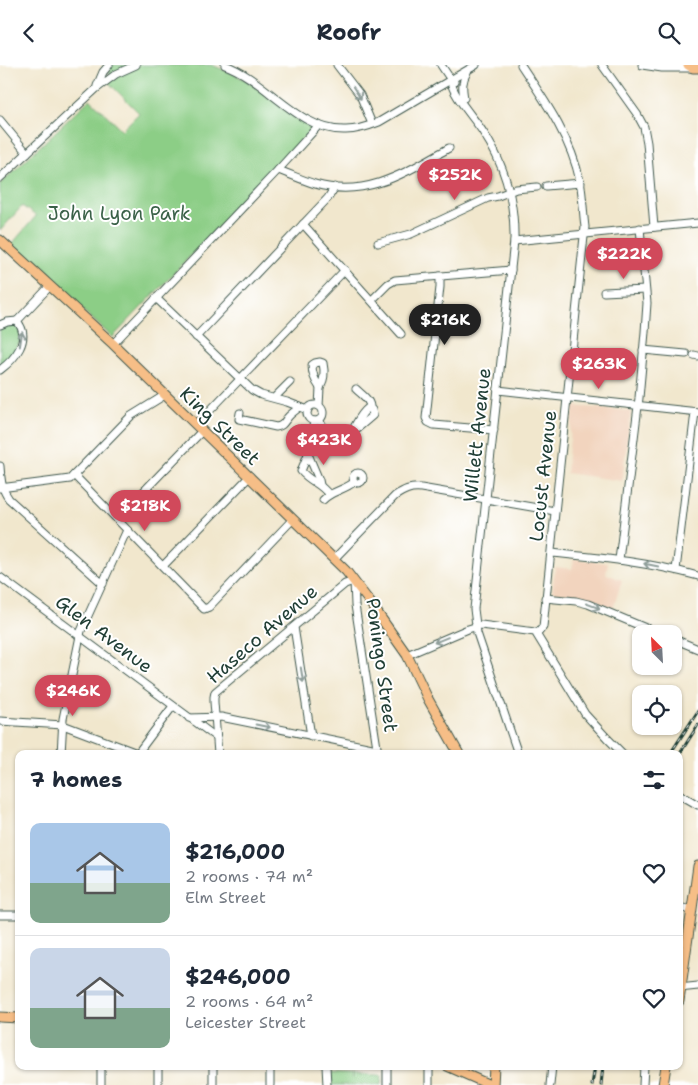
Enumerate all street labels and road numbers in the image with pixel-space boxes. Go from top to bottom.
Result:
street label: Willett Avenue [458,367,496,503]
street label: King Street [174,381,266,471]
street label: Locust Avenue [524,409,562,543]
street label: Haseco Avenue [201,579,323,689]
street label: Glen Avenue [50,589,158,679]
street label: Poningo Street [360,596,404,734]

